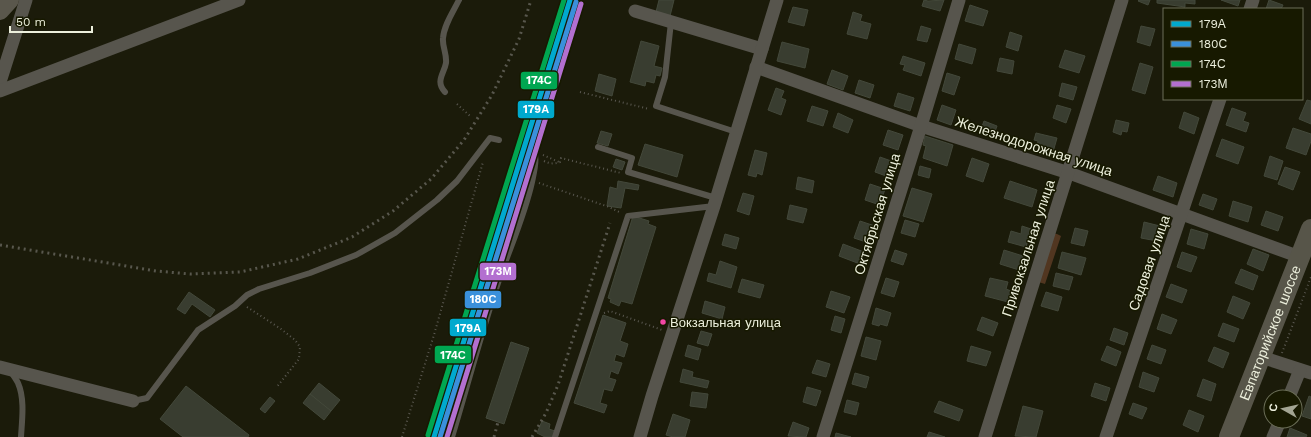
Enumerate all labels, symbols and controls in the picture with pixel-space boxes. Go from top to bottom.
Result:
scale bar [10,8,92,34]
legend [1163,8,1303,100]
text: 50 m [16,15,46,29]
text: 179А [1199,17,1226,31]
text: 180С [1199,37,1228,51]
text: 174С [1199,57,1226,71]
line badge: 174С [520,71,558,90]
text: 174С [526,74,552,87]
text: 173М [1199,77,1227,91]
line badge: 179А [517,100,555,119]
text: 179А [523,103,549,116]
street label: Железнодорожная улица [953,113,1115,179]
street label: Октябрьская улица [851,151,903,277]
street label: Привокзальная улица [998,177,1058,318]
street label: Садовая улица [1125,213,1173,313]
line badge: 173М [479,262,517,281]
street label: Евпаторийское шоссе [1236,263,1304,403]
text: 173М [484,265,512,278]
line badge: 180С [464,290,502,309]
text: 180С [470,293,496,306]
place label: Вокзальная улица [670,315,782,330]
marker: Вокзальная улица [658,317,668,327]
line badge: 179А [449,318,487,337]
text: 179А [455,322,481,335]
line badge: 174С [434,345,472,364]
text: 174С [440,349,466,362]
north arrow [1263,389,1303,429]
text: С [1267,403,1281,413]

